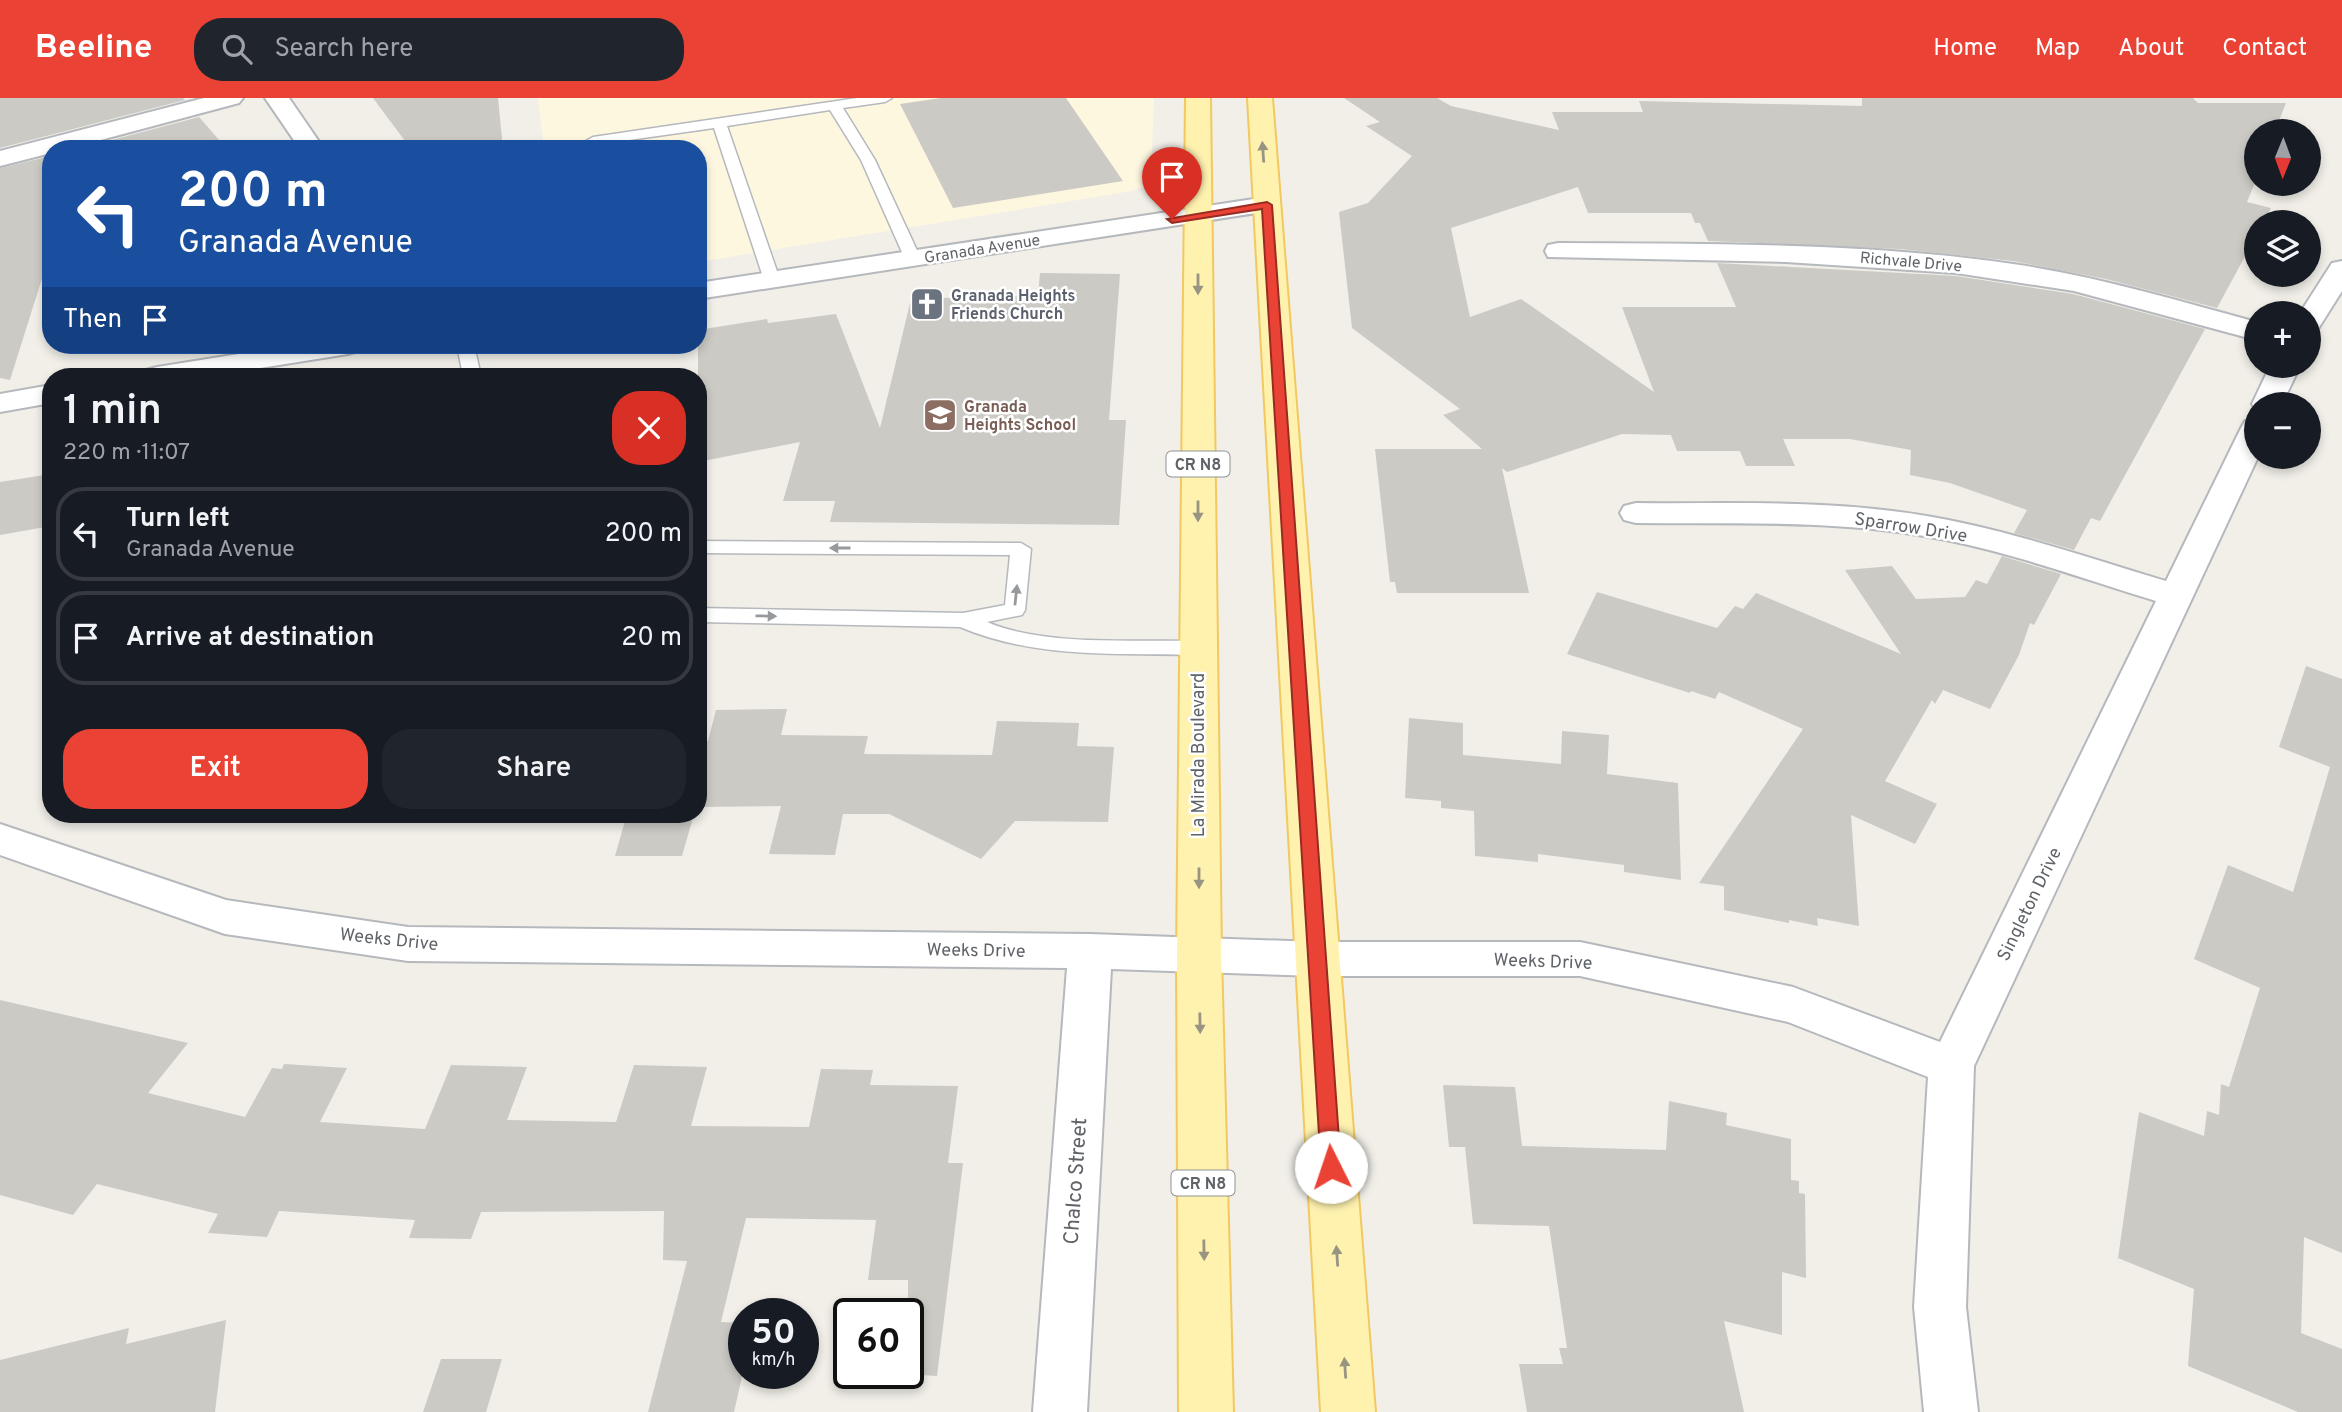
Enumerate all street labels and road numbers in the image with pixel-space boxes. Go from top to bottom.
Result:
street label: Granada Avenue [923,231,1042,269]
street label: Richvale Drive [1859,249,1963,277]
road number: CR N8 [1166,452,1230,476]
street label: Sparrow Drive [1853,508,1969,549]
street label: La Mirada Boulevard [1188,673,1211,837]
street label: Singleton Drive [1993,844,2068,965]
street label: Weeks Drive [338,924,439,957]
street label: Weeks Drive [926,939,1026,964]
street label: Weeks Drive [1493,949,1593,976]
street label: Chalco Street [1059,1117,1094,1245]
road number: CR N8 [1172,1170,1234,1196]

